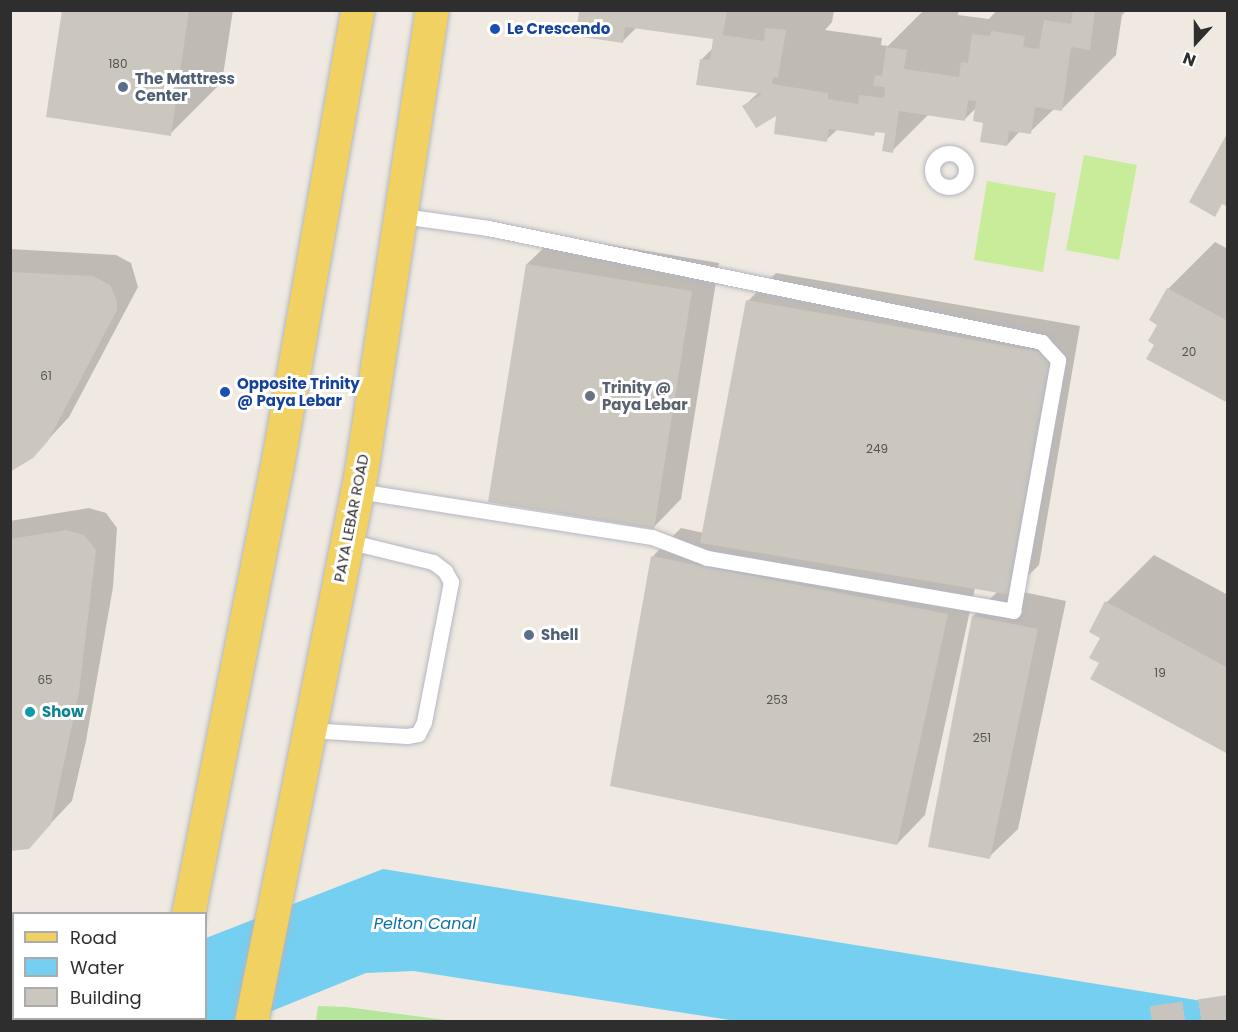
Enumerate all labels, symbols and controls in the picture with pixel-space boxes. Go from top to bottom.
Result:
north arrow [1166,12,1226,72]
place label: Le Crescendo [507,20,610,38]
marker: Le Crescendo [488,22,502,36]
text: N [1180,46,1199,72]
house number: 180 [109,57,127,71]
place label: The Mattress Center [135,69,235,104]
marker: The Mattress Center [116,80,130,94]
house number: 20 [1182,345,1196,359]
house number: 61 [40,369,52,383]
place label: Opposite Trinity @ Paya Lebar [237,374,360,409]
place label: Trinity @ Paya Lebar [602,378,688,413]
marker: Opposite Trinity @ Paya Lebar [218,385,232,399]
marker: Trinity @ Paya Lebar [583,389,597,403]
house number: 249 [866,442,888,456]
street label: PAYA LEBAR ROAD [330,453,372,583]
place label: Shell [541,626,578,644]
marker: Shell [522,628,536,642]
house number: 19 [1154,666,1166,680]
house number: 65 [37,673,53,687]
house number: 253 [766,693,788,707]
place label: Show [42,703,84,721]
marker: Show [23,705,37,719]
house number: 251 [973,731,991,745]
legend [12,912,207,1020]
water label: Pelton Canal [374,914,476,934]
text: Road [70,925,117,950]
text: Water [70,955,124,980]
text: Building [70,985,142,1010]

